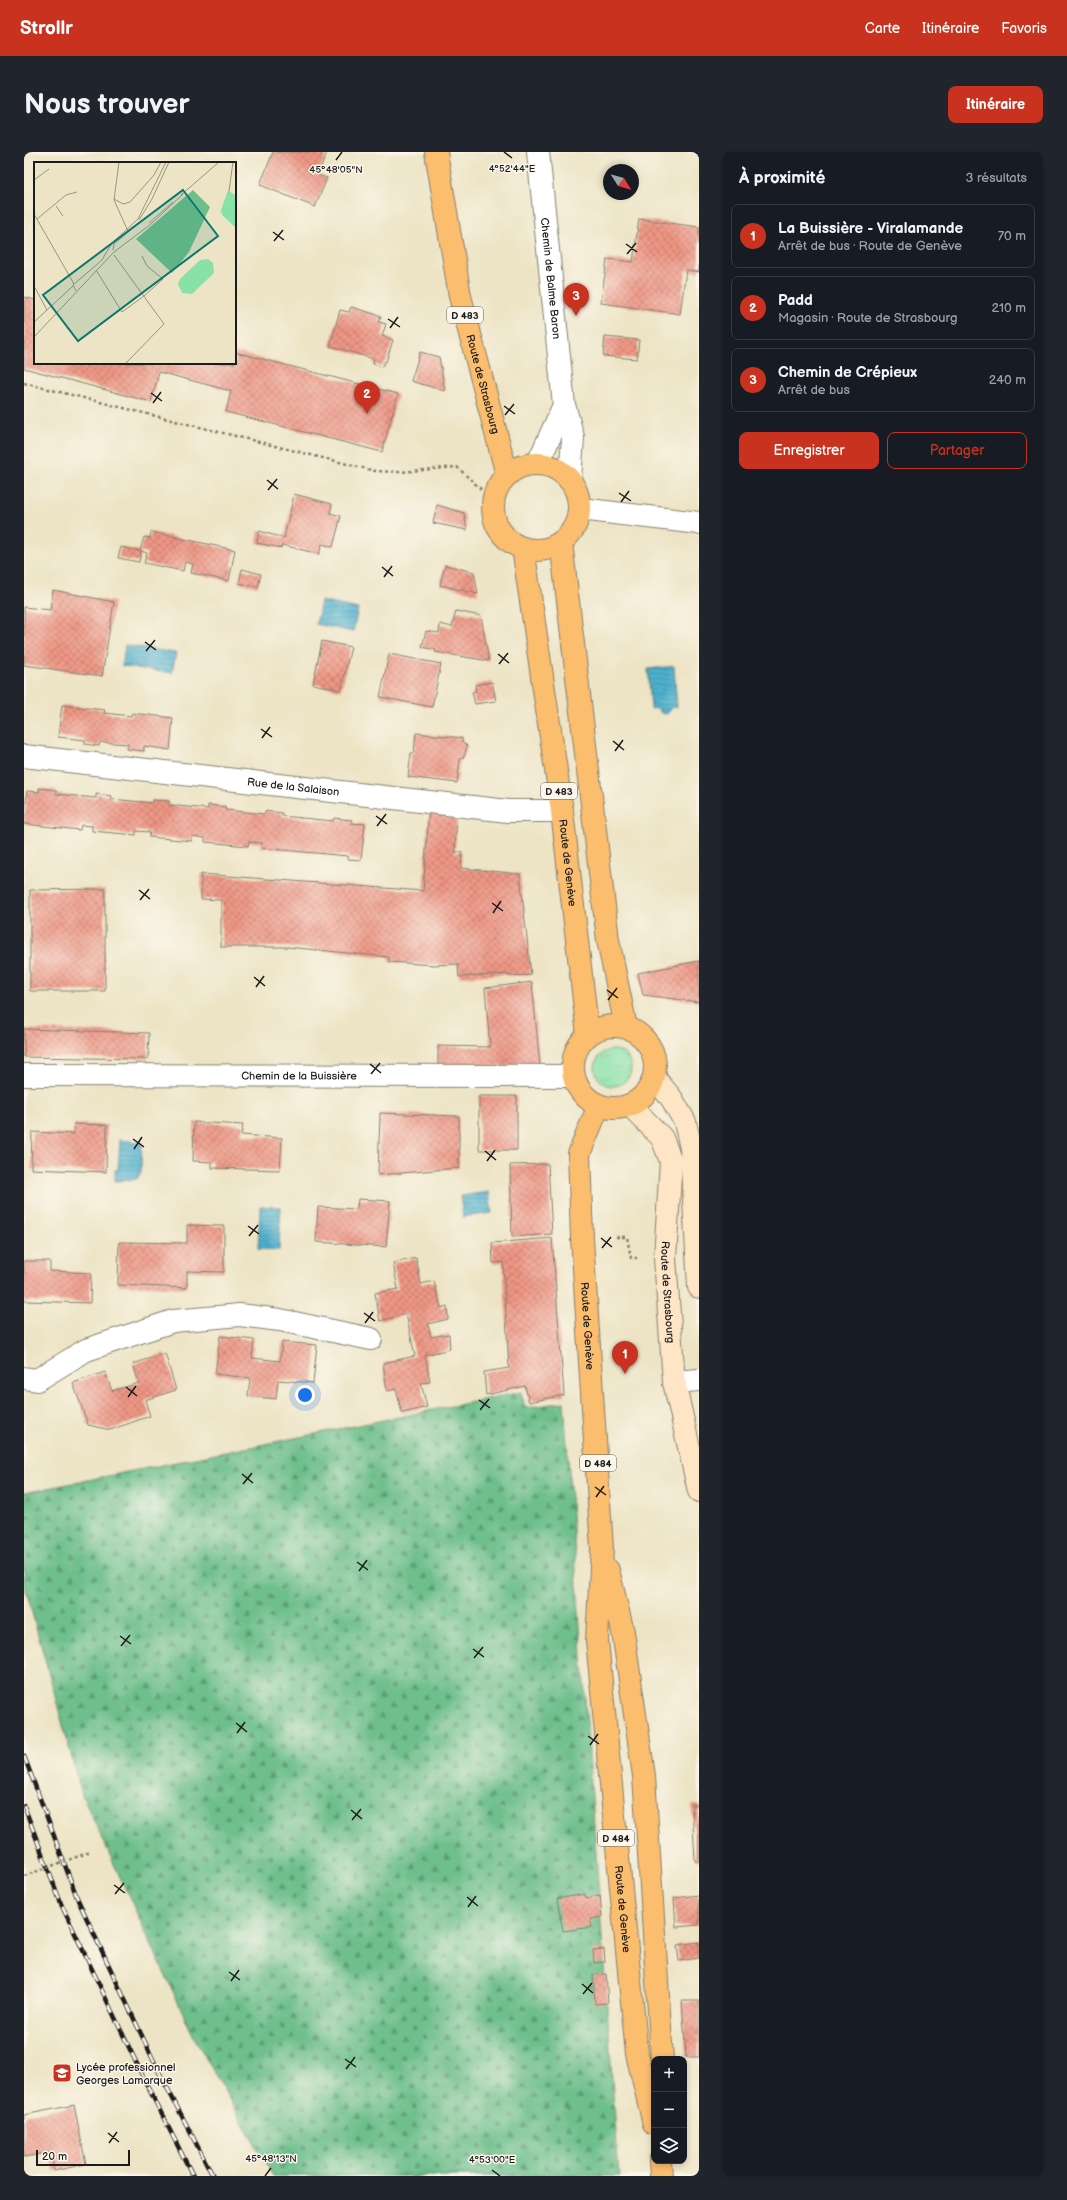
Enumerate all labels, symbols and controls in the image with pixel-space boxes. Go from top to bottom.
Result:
text: Strollr [20,17,73,40]
text: Carte [865,20,900,37]
text: Itinéraire [922,20,979,37]
text: Favoris [1001,20,1047,37]
button: Itinéraire [948,86,1043,123]
text: Nous trouver [24,88,190,121]
inset map [34,162,236,364]
text: 4°52'44"E [489,163,536,175]
text: 45°48'05"N [309,164,363,176]
north arrow [603,164,639,200]
text: À proximité [739,168,825,188]
text: 3 résultats [965,170,1027,186]
street label: Chemin de Balme Baron [538,217,563,340]
text: La Buissière - Viralamande [778,219,963,238]
text: 1 [750,228,756,244]
text: 70 m [998,228,1026,244]
text: Arrêt de bus · Route de Genève [778,238,962,254]
pin: 3 [563,283,589,316]
text: Padd [778,291,813,310]
text: 2 [749,300,757,316]
text: 210 m [992,300,1026,316]
road number: D 483 [447,307,483,323]
text: Magasin · Route de Strasbourg [778,310,958,326]
street label: Route de Strasbourg [463,333,502,435]
text: Chemin de Crépieux [778,363,917,382]
text: 3 [749,372,757,388]
text: 240 m [989,372,1026,388]
pin: 2 [354,381,380,414]
text: Arrêt de bus [778,382,850,398]
button: Enregistrer [739,432,879,469]
button: Partager [887,432,1027,469]
street label: Rue de la Salaison [246,775,340,799]
road number: D 483 [541,783,577,799]
street label: Route de Genève [556,818,579,908]
street label: Chemin de la Buissière [241,1069,357,1083]
street label: Route de Strasbourg [658,1241,677,1344]
street label: Route de Genève [578,1282,596,1371]
pin: 1 [612,1341,638,1374]
your location [295,1385,315,1405]
road number: D 484 [580,1455,616,1471]
road number: D 484 [598,1830,634,1846]
street label: Route de Genève [612,1865,633,1954]
map controls [651,2056,687,2164]
button: + [651,2056,687,2092]
place label: Lycée professionnel Georges Lamarque [76,2061,175,2087]
school or university icon: Lycée professionnel Georges Lamarque [51,2062,73,2084]
button: − [651,2092,687,2128]
button: layers [651,2128,687,2164]
scale bar [36,2148,130,2167]
text: 20 m [42,2150,67,2163]
text: 45°48'13"N [245,2153,297,2165]
text: 4°53'00"E [469,2154,516,2166]

